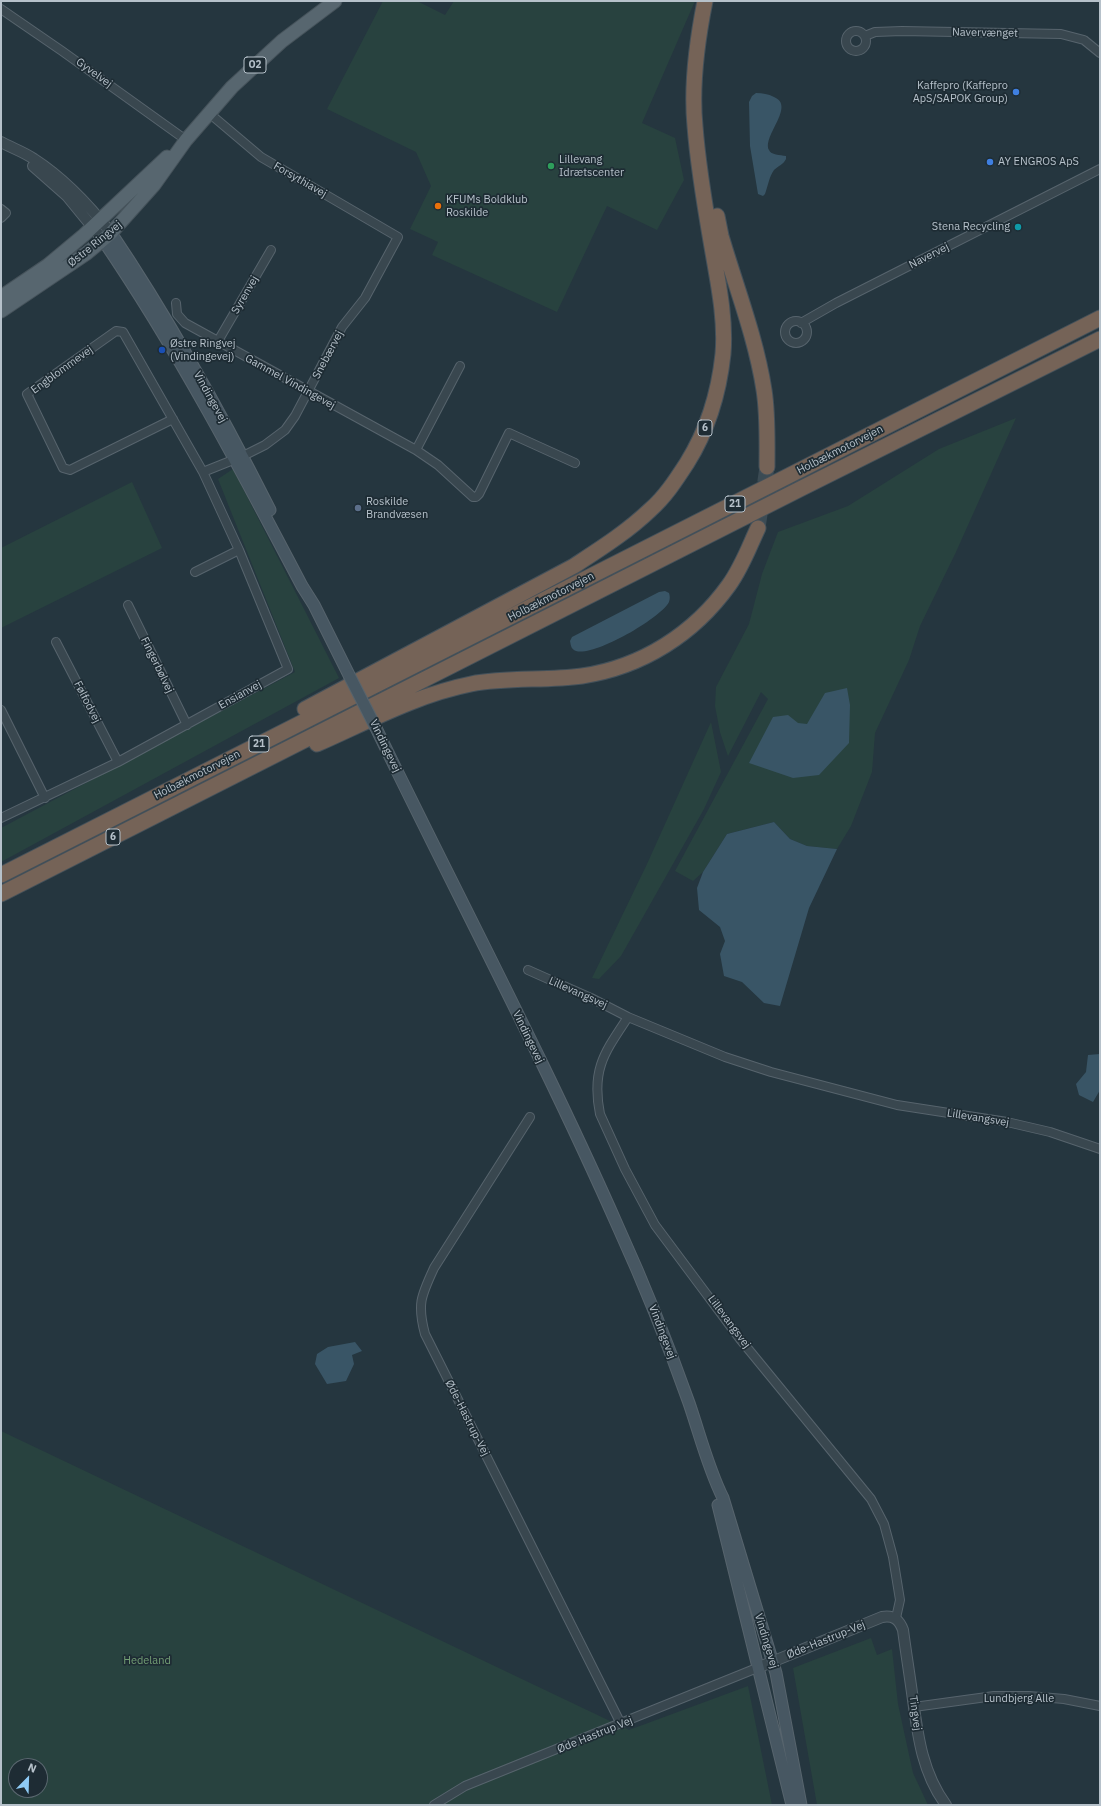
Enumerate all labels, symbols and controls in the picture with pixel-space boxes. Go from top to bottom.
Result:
street label: Navervænget [952,26,1018,40]
street label: Gyvelvej [73,55,115,91]
road number: O2 [244,57,266,73]
place label: Kaffepro (Kaffepro ApS/SAPOK Group) [913,79,1008,105]
marker: Kaffepro (Kaffepro ApS/SAPOK Group) [1011,87,1021,97]
place label: Lillevang Idrætscenter [559,153,624,179]
place label: AY ENGROS ApS [998,155,1079,169]
marker: AY ENGROS ApS [985,157,995,167]
street label: Forsythiavej [271,159,329,201]
marker: Lillevang Idrætscenter [546,161,556,171]
place label: KFUMs Boldklub Roskilde [446,193,528,219]
marker: KFUMs Boldklub Roskilde [433,201,443,211]
street label: Østre Ringvej [65,218,125,270]
place label: Stena Recycling [932,220,1010,234]
marker: Stena Recycling [1013,222,1023,232]
street label: Navervej [907,240,951,272]
street label: Syrenvej [229,273,261,317]
street label: Snebærvej [310,329,346,381]
place label: Østre Ringvej (Vindingevej) [170,337,236,363]
street label: Engblommevej [28,343,96,397]
marker: Østre Ringvej (Vindingevej) [157,345,167,355]
street label: Gammel Vindingevej [243,352,337,412]
street label: Vindingevej [190,369,230,425]
road number: 6 [698,420,712,436]
street label: Holbækmotorvejen [795,423,885,477]
place label: Roskilde Brandvæsen [366,495,428,521]
road number: 21 [725,496,745,512]
marker: Roskilde Brandvæsen [353,503,363,513]
street label: Holbækmotorvejen [506,570,596,624]
street label: Fingerbølvej [138,635,176,695]
street label: Ensianvej [216,678,264,712]
street label: Følfodvej [71,679,103,725]
street label: Vindingevej [367,718,403,774]
road number: 21 [249,736,269,752]
street label: Holbækmotorvejen [152,748,242,802]
road number: 6 [106,829,120,845]
street label: Lillevangsvej [547,974,609,1012]
street label: Vindingevej [510,1009,546,1065]
street label: Lillevangsvej [946,1107,1010,1129]
street label: Lillevangsvej [705,1293,753,1351]
street label: Vindingevej [646,1303,678,1361]
street label: Øde-Hastrup-Vej [442,1378,492,1458]
street label: Vindingevej [751,1612,781,1670]
street label: Øde-Hastrup-Vej [785,1618,867,1662]
park label: Hedeland [123,1654,171,1668]
street label: Lundbjerg Alle [984,1692,1054,1706]
street label: Tingvej [906,1695,924,1731]
street label: Øde Hastrup Vej [555,1714,635,1756]
north arrow [8,1758,48,1798]
text: N [26,1760,39,1776]

